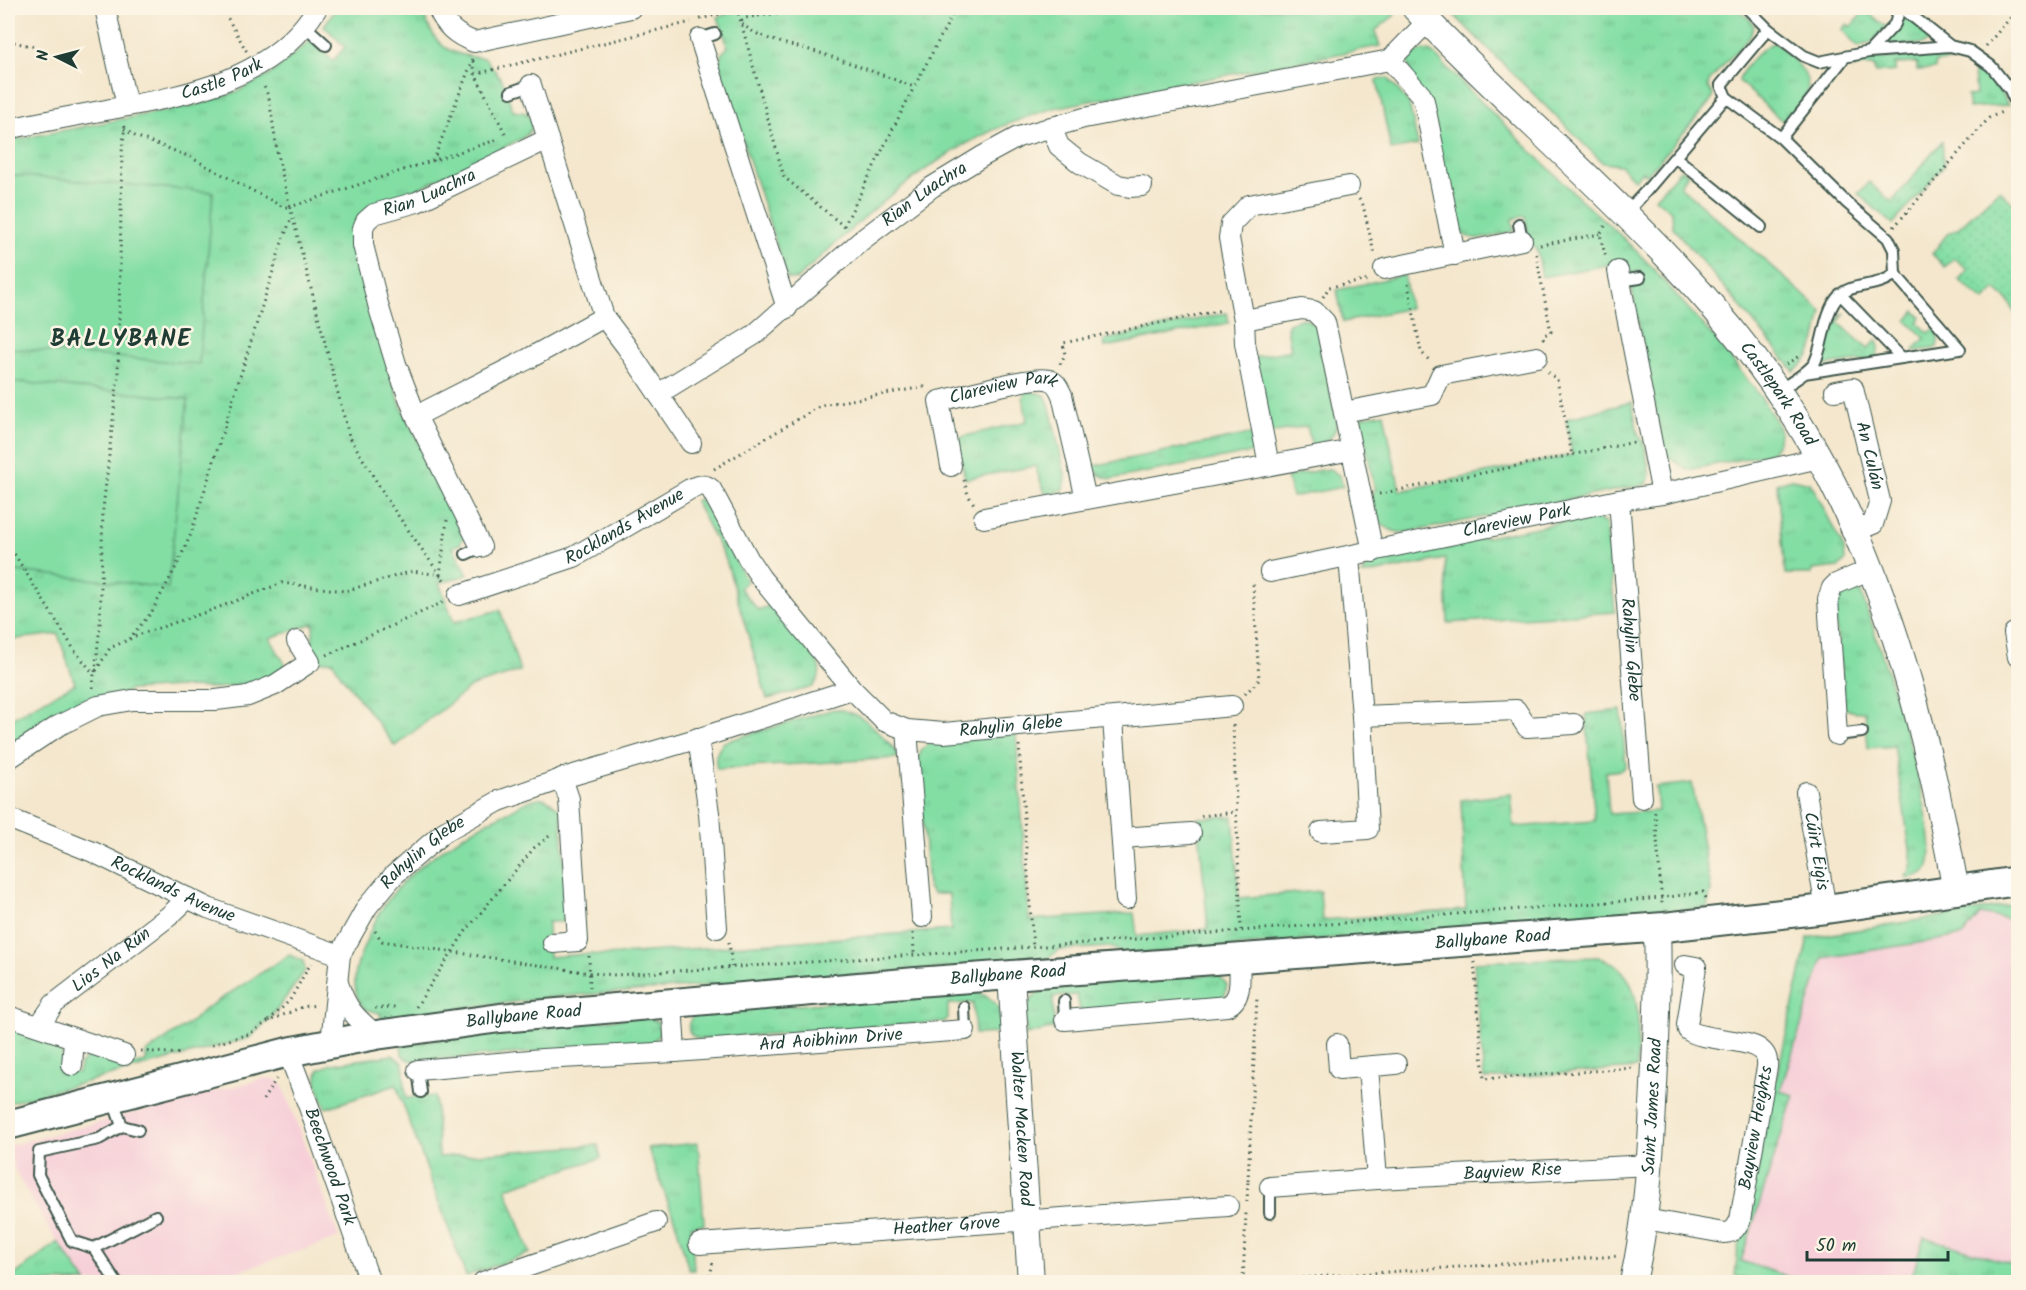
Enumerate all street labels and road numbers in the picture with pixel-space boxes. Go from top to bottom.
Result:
street label: Castle Park [178,50,269,109]
street label: Rian Luachra [876,154,973,235]
street label: Rian Luachra [379,161,481,225]
street label: Castlepark Road [1732,335,1825,453]
street label: Clareview Park [946,364,1065,413]
street label: An Culán [1847,419,1891,493]
street label: Rocklands Avenue [561,481,690,573]
street label: Clareview Park [1460,496,1574,546]
street label: Rahylin Glebe [1612,597,1649,702]
street label: Rahylin Glebe [958,707,1064,746]
street label: Rahylin Glebe [373,808,471,896]
street label: Cúirt Eigis [1795,810,1837,893]
street label: Rocklands Avenue [106,848,239,931]
street label: Lios Na Rún [65,920,158,1000]
street label: Ballybane Road [1434,921,1553,958]
street label: Ballybane Road [949,956,1068,994]
street label: Ballybane Road [464,996,584,1037]
street label: Ard Aoibhinn Drive [758,1020,904,1060]
street label: Saint James Road [1634,1036,1671,1176]
street label: Walter Macken Road [1001,1050,1041,1208]
street label: Bayview Heights [1731,1063,1781,1192]
street label: Beechwood Park [296,1104,364,1230]
street label: Bayview Rise [1463,1155,1562,1189]
street label: Heather Grove [892,1208,1001,1245]

